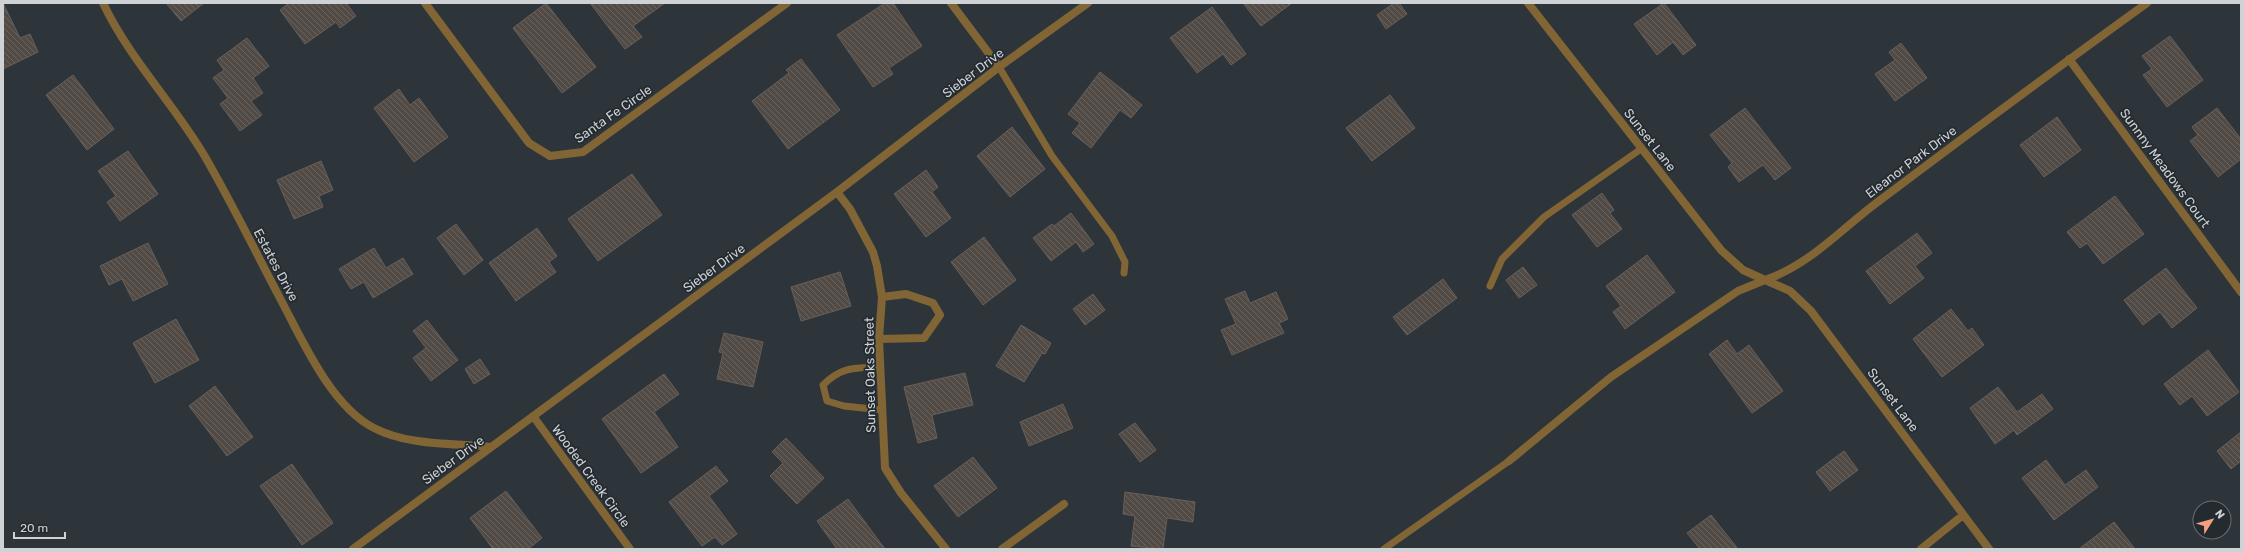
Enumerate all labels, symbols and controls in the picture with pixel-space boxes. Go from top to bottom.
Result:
street label: Sieber Drive [939,45,1007,101]
street label: Santa Fe Circle [572,82,654,146]
street label: Sunset Lane [1621,106,1679,174]
street label: Sunnny Meadows Court [2117,106,2213,230]
street label: Eleanor Park Drive [1863,123,1959,201]
street label: Estates Drive [251,226,301,304]
street label: Sieber Drive [680,241,748,295]
street label: Sunset Oaks Street [861,317,879,433]
street label: Sunset Lane [1864,365,1922,435]
street label: Wooded Creek Circle [549,422,633,530]
street label: Sieber Drive [419,433,487,487]
north arrow [2192,500,2232,540]
text: N [2212,507,2227,521]
scale bar [14,514,65,540]
text: 20 m [20,521,48,535]

